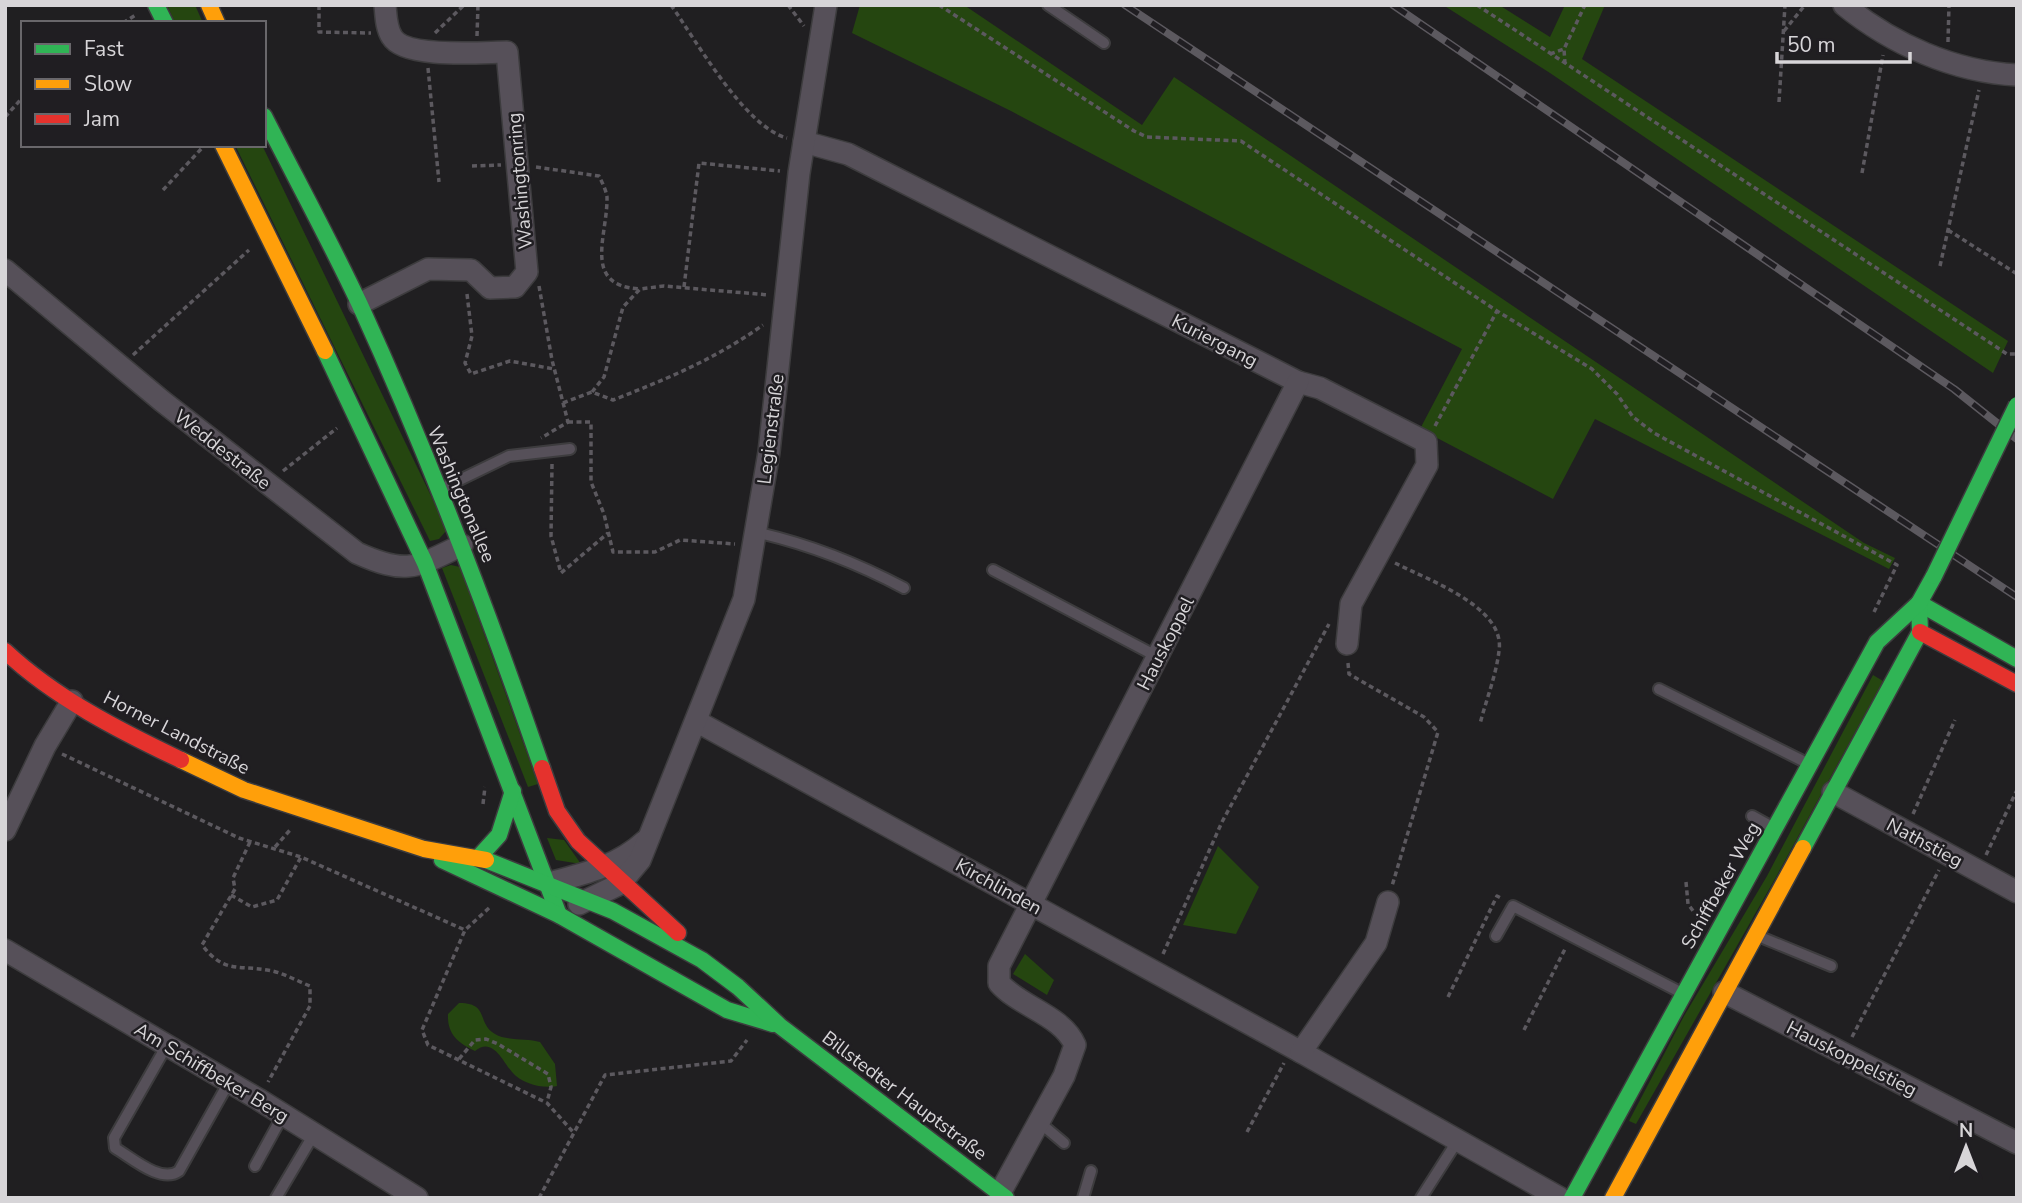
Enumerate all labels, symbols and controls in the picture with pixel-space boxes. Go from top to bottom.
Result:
legend [21,21,266,147]
scale bar [1777,21,1910,65]
text: 50 m [1787,31,1836,59]
text: Fast [84,35,124,63]
text: Slow [84,70,133,98]
text: Jam [83,105,120,133]
street label: Washingtonring [501,111,539,250]
street label: Kuriergang [1167,308,1262,374]
street label: Legienstraße [751,372,791,486]
street label: Weddestraße [169,404,276,496]
street label: Washingtonallee [421,422,501,566]
street label: Hauskoppel [1131,592,1201,695]
street label: Horner Landstraße [99,685,254,781]
street label: Nathstieg [1882,812,1967,874]
street label: Schiffbeker Weg [1675,817,1767,954]
street label: Kirchlinden [951,852,1047,921]
street label: Hauskoppelstieg [1782,1015,1921,1103]
street label: Am Schiffbeker Berg [129,1016,294,1129]
street label: Billstedter Hauptstraße [816,1025,992,1167]
north arrow [1931,1112,2001,1182]
text: N [1959,1118,1973,1144]

